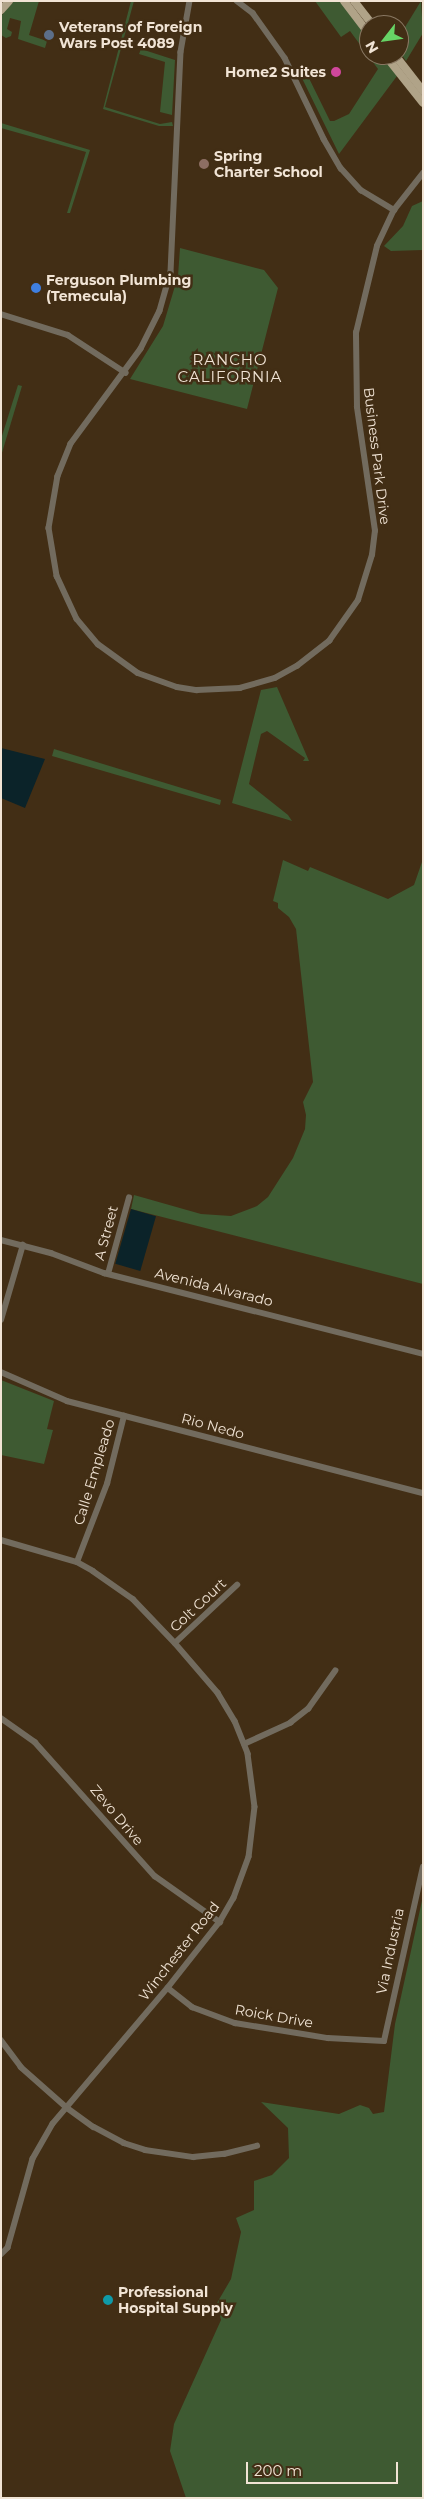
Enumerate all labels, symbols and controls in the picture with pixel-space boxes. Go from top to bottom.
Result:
north arrow [359,15,409,65]
place label: Veterans of Foreign Wars Post 4089 [59,19,202,52]
marker: Veterans of Foreign Wars Post 4089 [43,29,55,41]
text: N [361,38,382,56]
place label: Home2 Suites [225,64,326,80]
marker: Home2 Suites [330,66,342,78]
place label: Spring Charter School [214,148,323,180]
marker: Spring Charter School [198,158,210,170]
place label: Ferguson Plumbing (Temecula) [46,272,191,304]
marker: Ferguson Plumbing (Temecula) [30,282,42,294]
district label: RANCHO CALIFORNIA [176,350,284,385]
street label: Business Park Drive [360,386,394,526]
street label: A Street [91,1204,121,1262]
street label: Avenida Alvarado [153,1264,275,1310]
street label: Rio Nedo [180,1410,246,1442]
street label: Calle Empleado [70,1417,118,1527]
street label: Colt Court [166,1575,230,1635]
street label: Zevo Drive [87,1781,147,1849]
street label: Winchester Road [135,1898,223,2004]
street label: Via Industria [373,1906,407,1996]
street label: Roick Drive [234,2001,314,2031]
place label: Professional Hospital Supply [118,2284,233,2316]
marker: Professional Hospital Supply [102,2294,114,2306]
scale bar [249,2452,402,2484]
text: 200 m [254,2461,302,2480]

